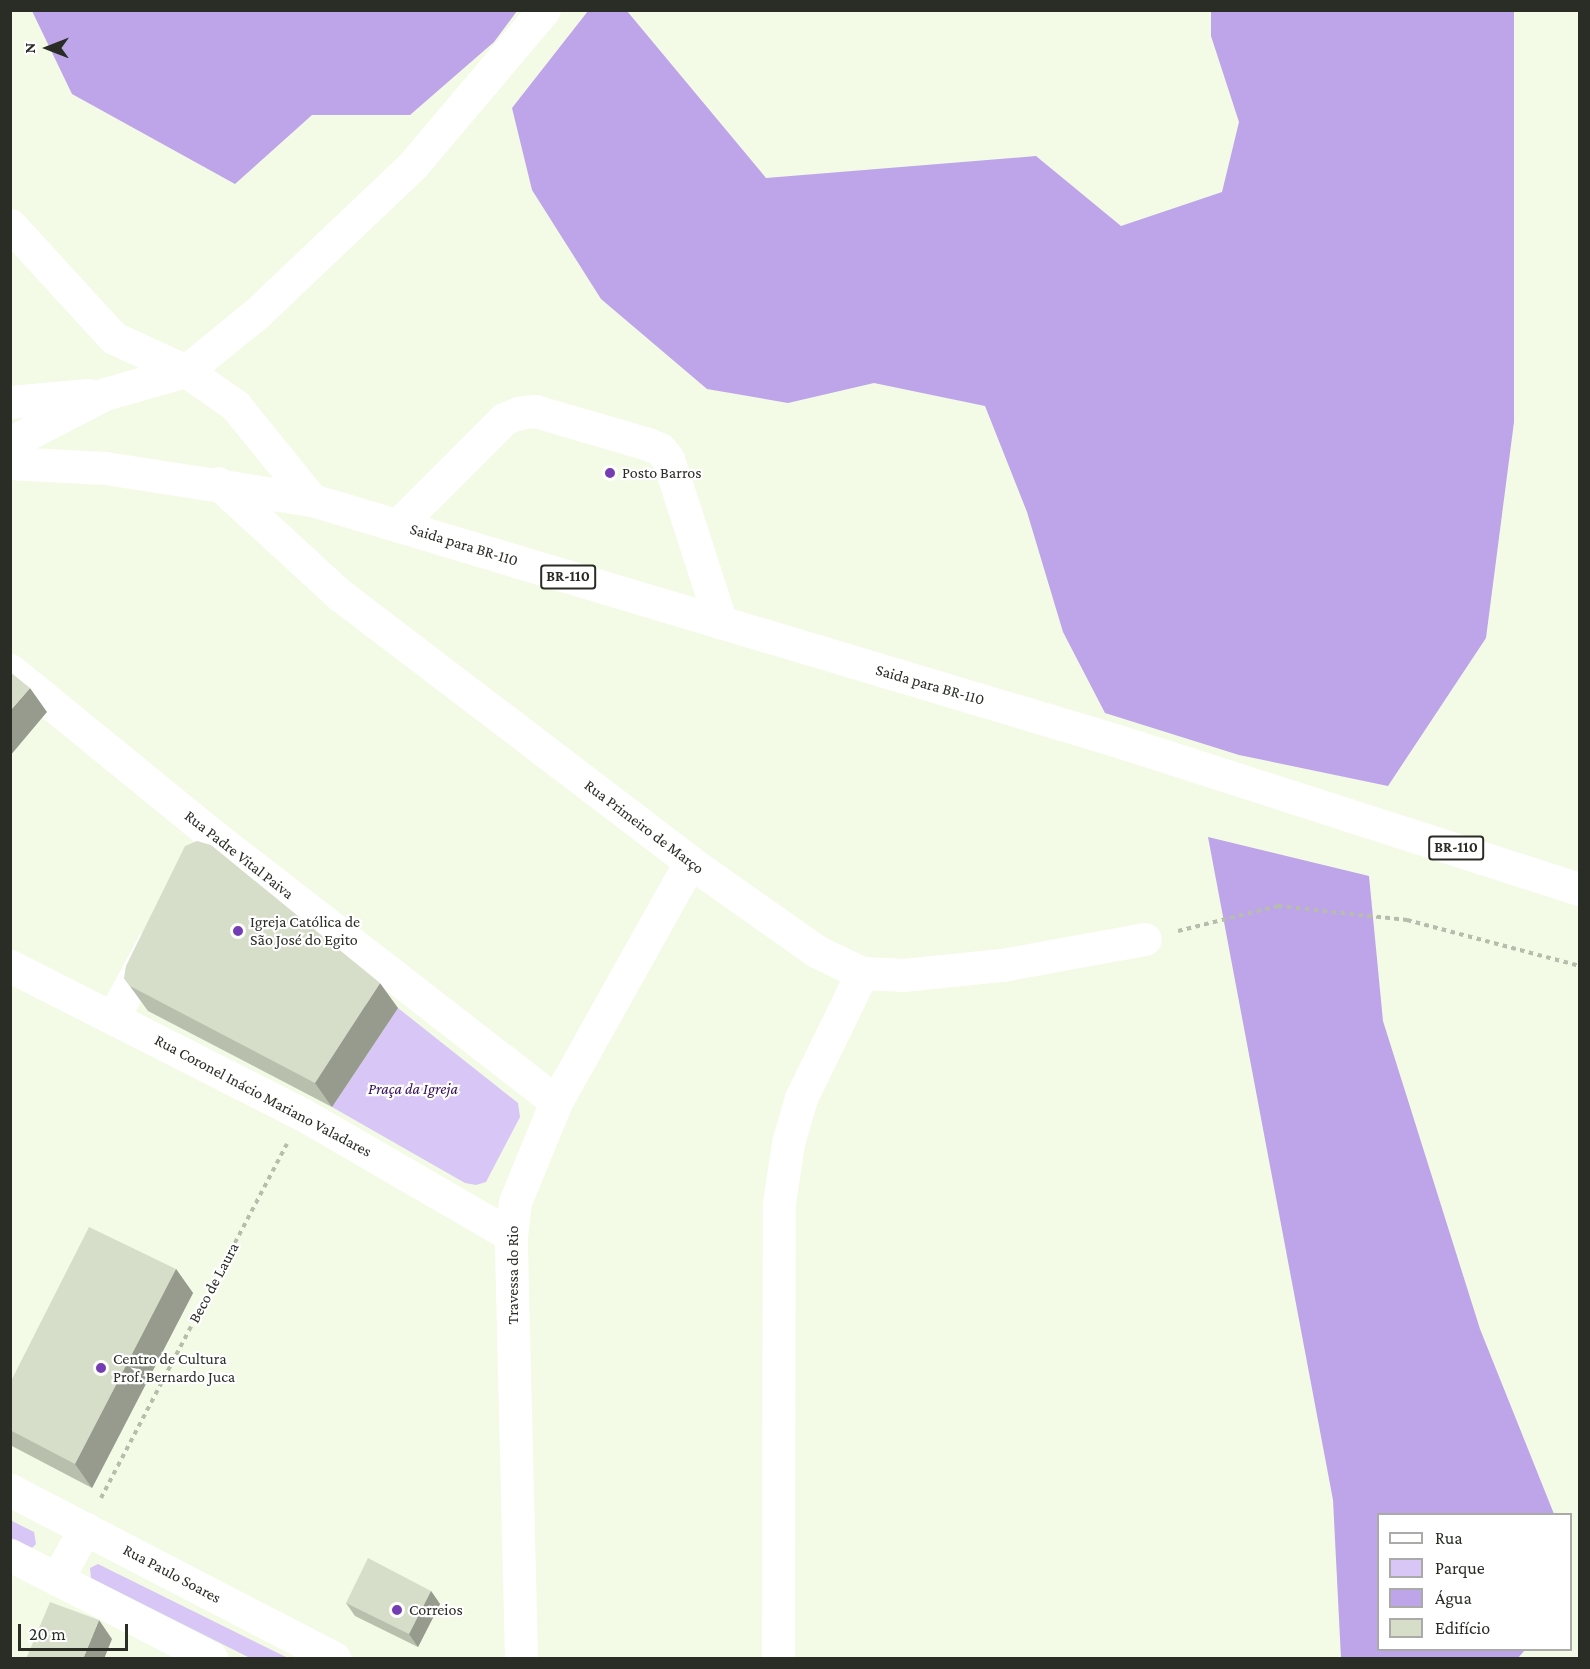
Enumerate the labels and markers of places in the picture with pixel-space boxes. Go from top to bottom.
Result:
place label: Posto Barros [622,463,701,483]
marker: Posto Barros [603,466,617,480]
place label: Igreja Católica de São José do Egito [250,912,360,950]
marker: Igreja Católica de São José do Egito [231,924,245,938]
place label: Centro de Cultura Prof. Bernardo Juca [113,1349,235,1387]
marker: Centro de Cultura Prof. Bernardo Juca [94,1361,108,1375]
place label: Correios [409,1600,463,1620]
marker: Correios [390,1603,404,1617]

